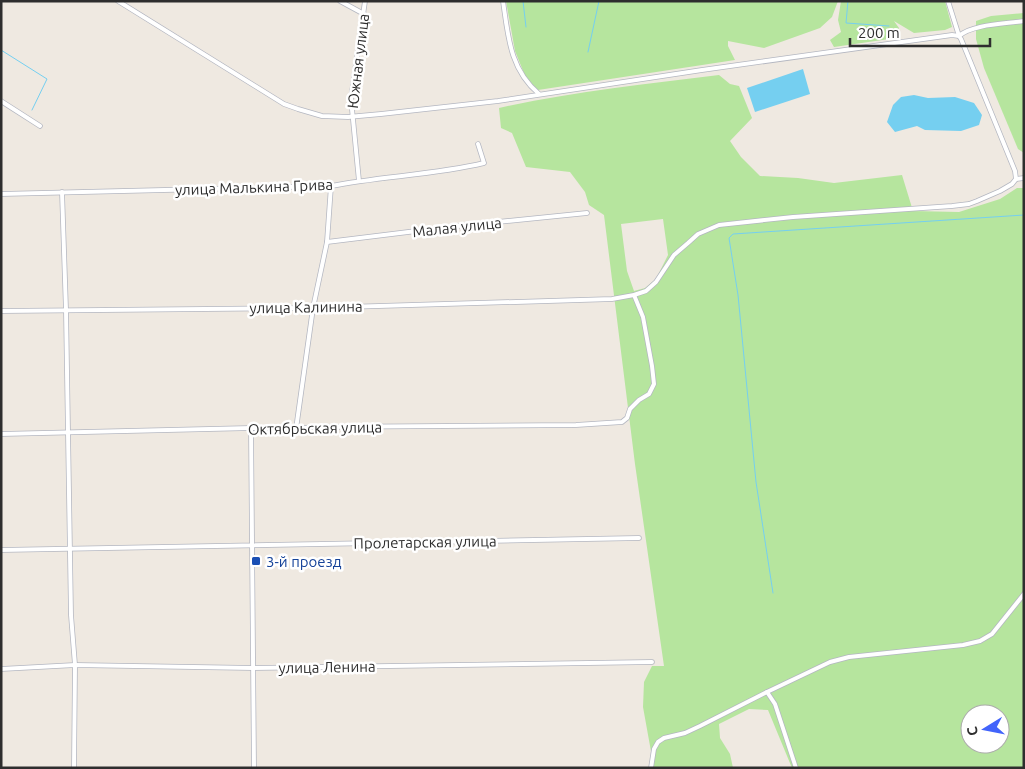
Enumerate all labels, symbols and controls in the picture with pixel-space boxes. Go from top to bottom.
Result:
street label: Южная улица [344,13,372,109]
scale bar [850,15,990,47]
text: 200 m [858,24,900,41]
street label: улица Малькина Грива [175,176,333,198]
street label: Малая улица [411,214,503,240]
street label: улица Калинина [249,298,363,316]
street label: Октябрьская улица [248,418,382,438]
street label: Пролетарская улица [353,532,497,552]
place label: 3-й проезд [266,553,342,570]
marker: 3-й проезд [250,555,262,567]
street label: улица Ленина [278,658,376,676]
north arrow [960,704,1010,754]
text: С [964,725,981,737]

